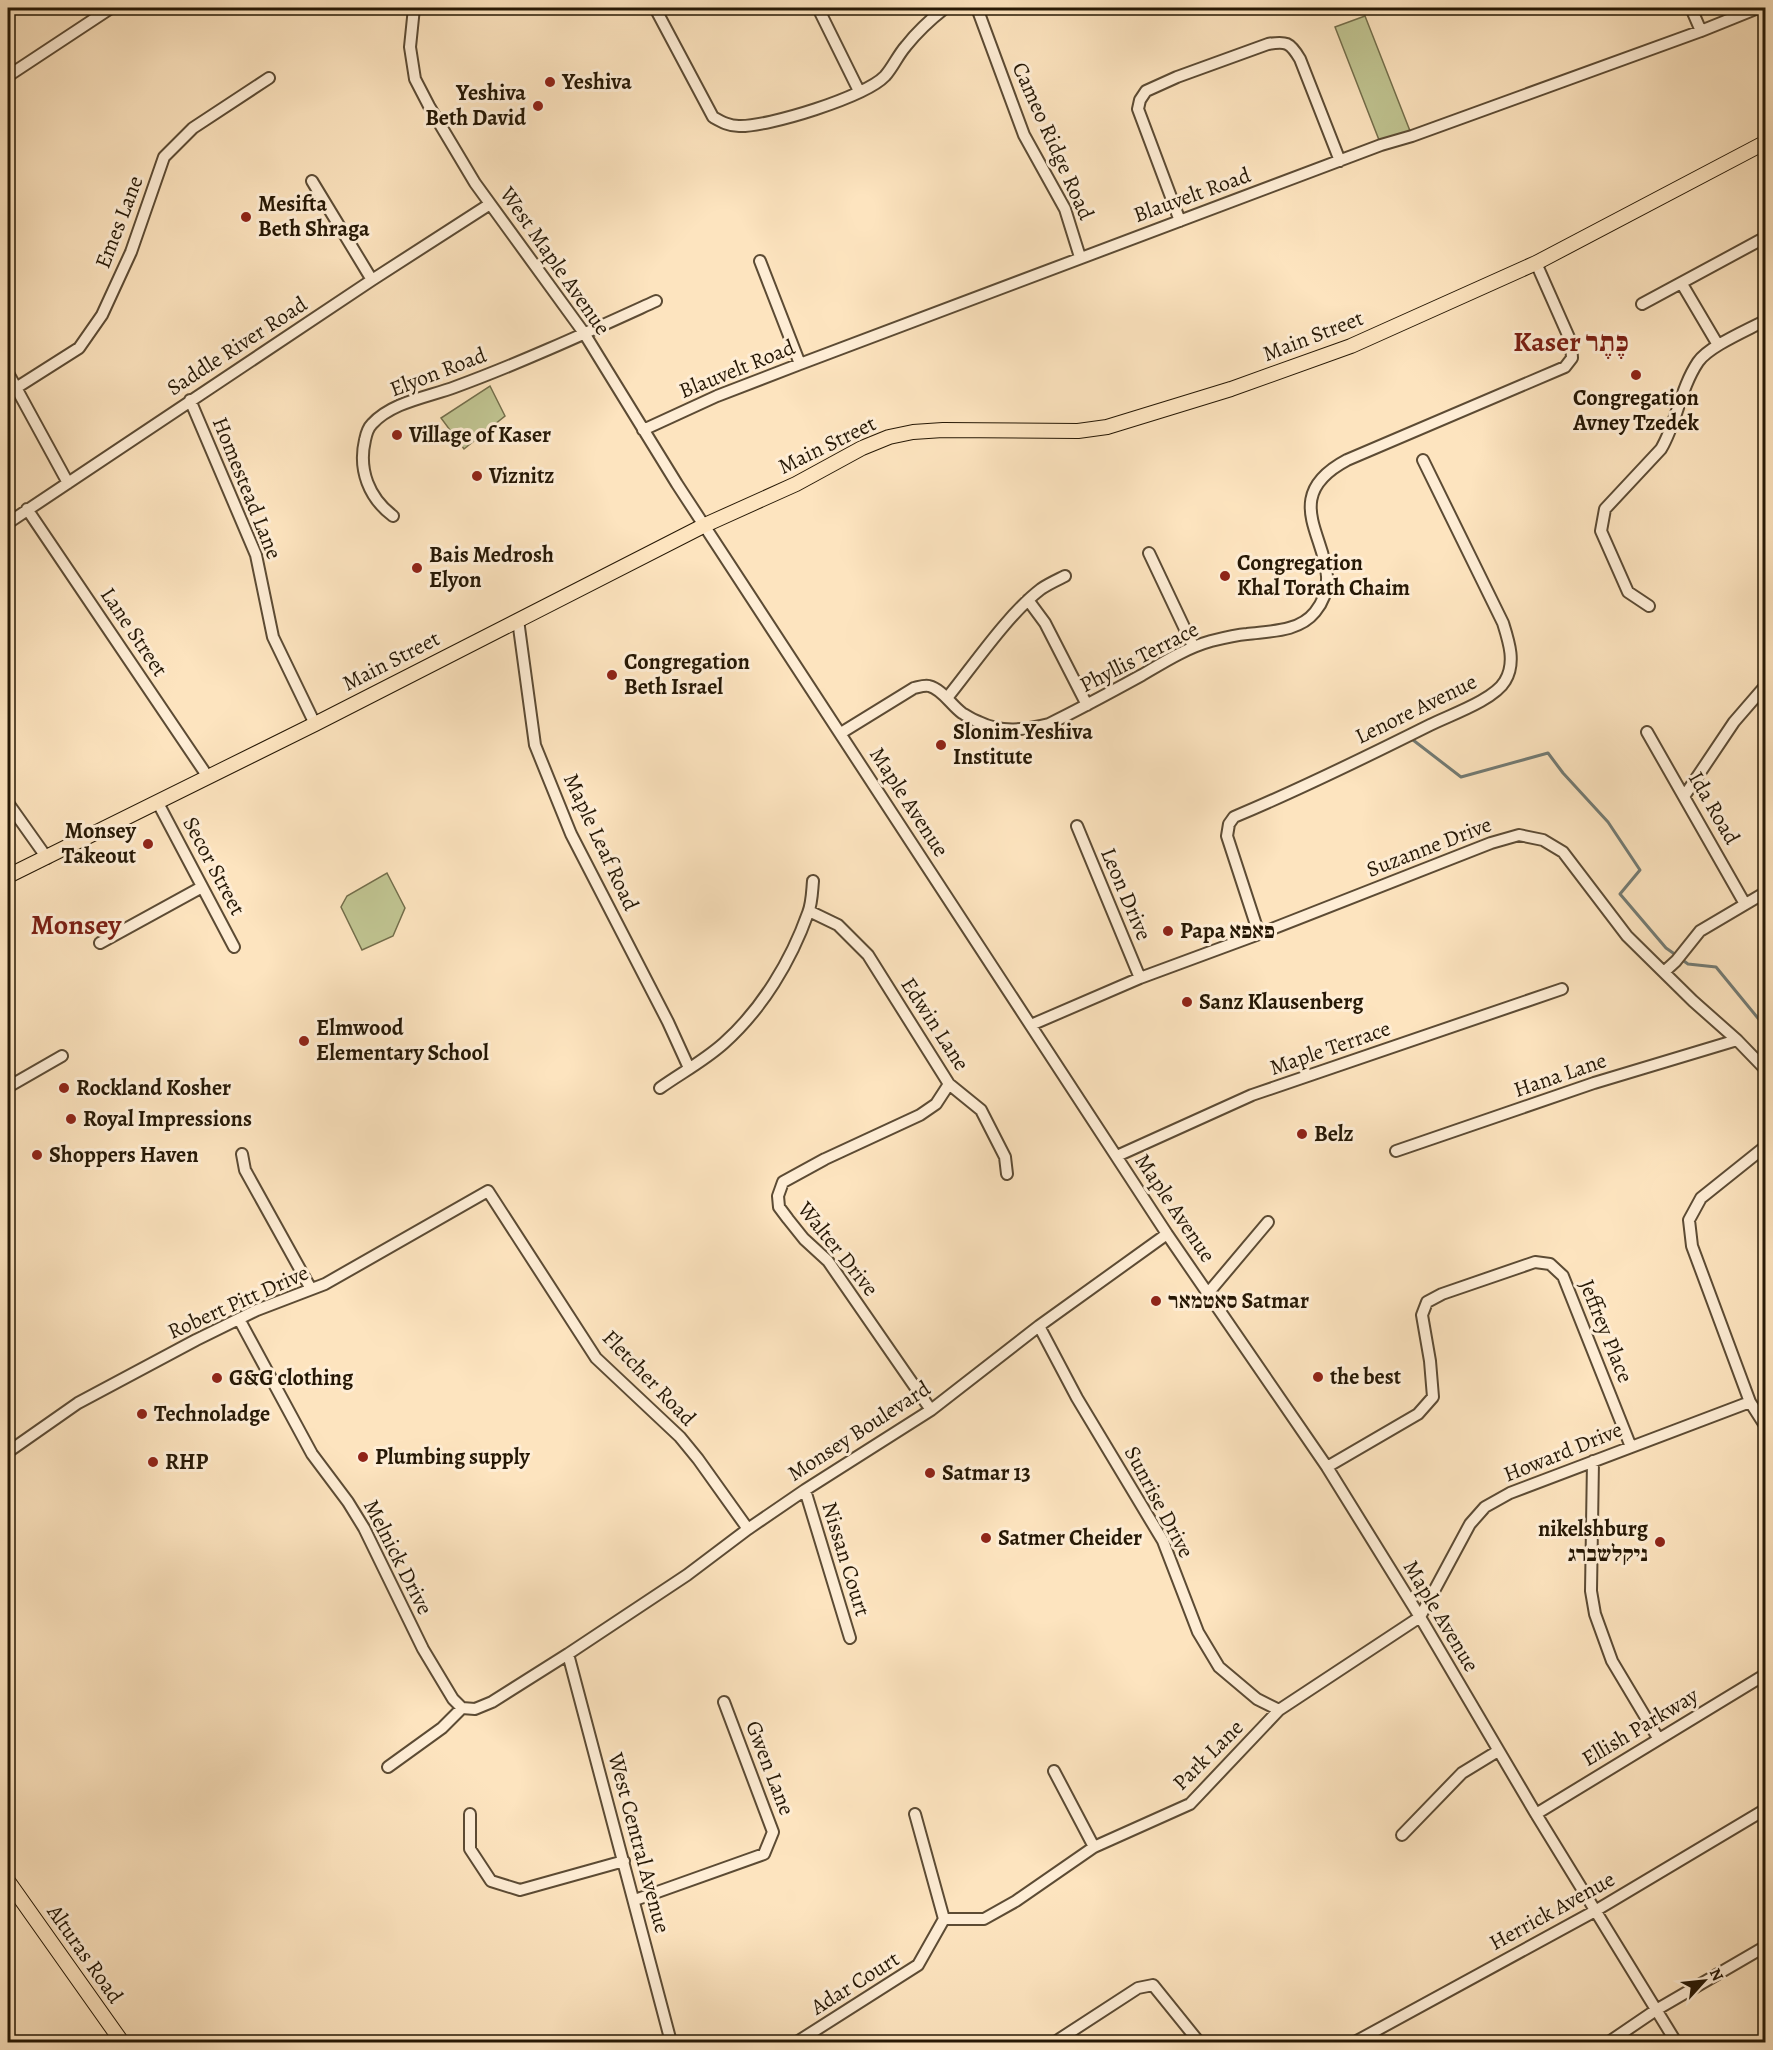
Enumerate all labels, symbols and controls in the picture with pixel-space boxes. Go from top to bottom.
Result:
street label: Cameo Ridge Road [1005,57,1101,225]
place label: Yeshiva [561,67,632,97]
marker: Yeshiva [543,75,557,89]
place label: Yeshiva Beth David [425,78,526,133]
marker: Yeshiva Beth David [531,99,545,113]
street label: Blauvelt Road [1129,160,1255,230]
street label: Emes Lane [88,171,150,273]
street label: West Maple Avenue [492,180,617,341]
place label: Mesifta Beth Shraga [258,189,370,244]
marker: Mesifta Beth Shraga [239,210,253,224]
street label: Saddle River Road [161,289,313,403]
street label: Main Street [1258,303,1368,369]
district label: Kaser כֶּתֶר [1513,323,1629,361]
street label: Blauvelt Road [674,332,800,406]
street label: Elyon Road [385,340,491,404]
marker: Congregation Avney Tzedek [1629,368,1643,382]
place label: Congregation Avney Tzedek [1572,383,1699,438]
street label: Main Street [773,408,881,482]
street label: Homestead Lane [205,412,289,564]
place label: Village of Kaser [408,420,551,450]
marker: Village of Kaser [390,428,404,442]
place label: Viznitz [488,461,554,491]
marker: Viznitz [470,469,484,483]
place label: Bais Medrosh Elyon [429,540,554,595]
place label: Congregation Khal Torath Chaim [1237,548,1410,603]
marker: Bais Medrosh Elyon [410,561,424,575]
marker: Congregation Khal Torath Chaim [1218,569,1232,583]
street label: Lane Street [93,581,175,683]
street label: Phyllis Terrace [1074,614,1204,700]
street label: Main Street [337,624,445,698]
place label: Congregation Beth Israel [624,647,750,702]
street label: Lenore Avenue [1350,667,1482,751]
marker: Congregation Beth Israel [605,668,619,682]
place label: Slonim Yeshiva Institute [953,717,1093,772]
marker: Slonim Yeshiva Institute [934,738,948,752]
street label: Maple Avenue [862,741,956,863]
street label: Ida Road [1681,766,1747,850]
street label: Maple Leaf Road [556,768,646,916]
street label: Suzanne Drive [1362,809,1496,885]
street label: Secor Street [175,811,253,921]
place label: Monsey Takeout [62,816,137,871]
marker: Monsey Takeout [141,837,155,851]
street label: Leon Drive [1093,843,1159,945]
district label: Monsey [31,906,122,944]
place label: Papa פאפא [1180,916,1275,946]
marker: Papa פאפא [1161,924,1175,938]
street label: Edwin Lane [894,971,976,1077]
place label: Sanz Klausenberg [1199,987,1364,1017]
marker: Sanz Klausenberg [1180,995,1194,1009]
place label: Elmwood Elementary School [316,1013,489,1068]
street label: Maple Terrace [1265,1013,1395,1083]
marker: Elmwood Elementary School [297,1034,311,1048]
street label: Hana Lane [1510,1045,1610,1105]
place label: Rockland Kosher [76,1073,231,1103]
marker: Rockland Kosher [57,1081,71,1095]
place label: Royal Impressions [83,1104,252,1134]
marker: Royal Impressions [64,1112,78,1126]
place label: Belz [1314,1119,1354,1149]
marker: Belz [1295,1127,1309,1141]
place label: Shoppers Haven [49,1140,199,1170]
marker: Shoppers Haven [30,1148,44,1162]
street label: Maple Avenue [1128,1148,1222,1268]
street label: Walter Drive [790,1195,885,1303]
street label: Robert Pitt Drive [163,1258,313,1346]
street label: Jeffrey Place [1572,1275,1640,1387]
place label: סאטמאר Satmar [1168,1286,1309,1316]
marker: סאטמאר Satmar [1149,1294,1163,1308]
street label: Fletcher Road [595,1323,703,1433]
place label: the best [1330,1362,1402,1392]
place label: G&G clothing [229,1363,354,1393]
marker: the best [1311,1370,1325,1384]
marker: G&G clothing [210,1371,224,1385]
street label: Monsey Boulevard [782,1373,936,1488]
place label: Technoladge [154,1399,270,1429]
marker: Technoladge [135,1407,149,1421]
street label: Howard Drive [1499,1415,1627,1489]
street label: Sunrise Drive [1117,1441,1201,1563]
place label: Plumbing supply [375,1442,530,1472]
place label: RHP [165,1447,209,1477]
marker: Plumbing supply [356,1450,370,1464]
marker: RHP [146,1455,160,1469]
place label: Satmar 13 [942,1458,1031,1488]
marker: Satmar 13 [923,1466,937,1480]
street label: Melnick Drive [356,1494,440,1620]
street label: Nissan Court [814,1498,878,1620]
place label: nikelshburg ניקלשברג [1538,1514,1649,1569]
place label: Satmer Cheider [998,1523,1142,1553]
marker: Satmer Cheider [979,1531,993,1545]
marker: nikelshburg ניקלשברג [1653,1535,1667,1549]
street label: Maple Avenue [1396,1555,1486,1677]
street label: Ellish Parkway [1576,1680,1704,1774]
street label: Park Lane [1166,1713,1250,1797]
street label: Gwen Lane [738,1716,802,1820]
street label: West Central Avenue [600,1749,677,1936]
street label: Herrick Avenue [1484,1864,1620,1958]
street label: Alturas Road [39,1898,130,2010]
street label: Adar Court [804,1944,905,2023]
north arrow [1674,1951,1734,2011]
text: N [1704,1964,1729,1985]

